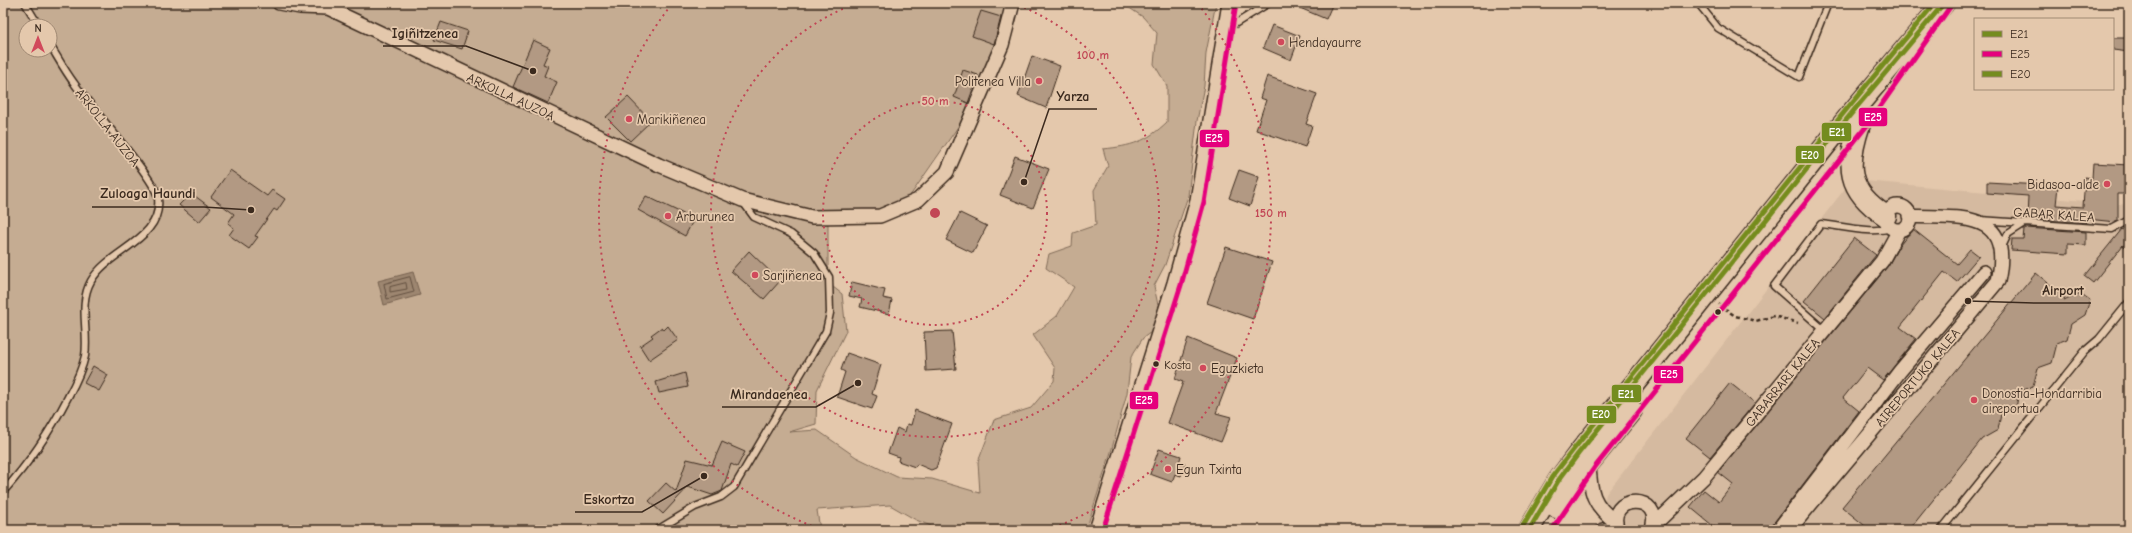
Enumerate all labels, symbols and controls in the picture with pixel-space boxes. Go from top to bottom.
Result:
north arrow [18,18,58,58]
legend [1974,18,2114,90]
callout: Igiñitzenea [383,20,466,46]
text: N [34,22,42,35]
text: Igiñitzenea [392,25,458,42]
text: E21 [2010,27,2029,41]
place label: Hendayaurre [1289,35,1362,50]
marker: Hendayaurre [1276,37,1286,47]
text: E25 [2010,47,2030,61]
text: 100 m [1077,48,1109,62]
text: E20 [2010,67,2031,81]
street label: ARKOLLA AUZOA [465,70,557,123]
place label: Politenea Villa [955,74,1031,89]
marker: Politenea Villa [1034,76,1044,86]
callout: Yarza [1049,83,1097,109]
street label: ARKOLLA AUZOA [72,85,143,170]
text: Yarza [1057,88,1089,105]
text: 50 m [921,94,949,108]
line badge: E25 [1858,107,1888,127]
text: E25 [1864,111,1882,124]
place label: Marikiñenea [637,112,706,127]
marker: Marikiñenea [624,114,634,124]
line badge: E21 [1821,122,1852,142]
text: E21 [1829,126,1845,139]
line badge: E25 [1199,129,1230,148]
text: E25 [1205,132,1223,145]
line badge: E20 [1795,145,1825,164]
text: E20 [1801,149,1819,162]
place label: Bidasoa-alde [2027,177,2099,192]
marker: Bidasoa-alde [2102,179,2112,189]
callout: Zuloaga Haundi [92,181,204,207]
text: Zuloaga Haundi [100,185,196,202]
street label: GABAR KALEA [2013,204,2095,225]
centre of rings [928,206,942,220]
text: 150 m [1255,206,1287,220]
place label: Arburunea [676,209,735,224]
marker: Arburunea [663,211,673,221]
place label: Sarjiñenea [763,268,822,283]
marker: Sarjiñenea [750,270,760,280]
callout: Airport [2034,277,2091,303]
text: Airport [2042,282,2084,299]
unlabelled marker [1713,307,1723,317]
street label: AIREPORTUKO KALEA [1872,325,1963,429]
street label: GABARRARI KALEA [1742,335,1823,430]
place label: Kosta [1164,358,1191,372]
marker: Kosta [1151,359,1161,369]
place label: Eguzkieta [1211,361,1264,376]
marker: Eguzkieta [1198,363,1208,373]
line badge: E25 [1653,365,1684,384]
text: E25 [1660,368,1678,381]
callout: Mirandaenea [722,381,816,407]
line badge: E21 [1611,384,1642,403]
text: Mirandaenea [730,386,808,403]
place label: Donostia-Hondarribia aireportua [1982,386,2102,416]
text: E21 [1618,388,1634,401]
line badge: E25 [1129,391,1159,410]
text: E25 [1135,394,1153,407]
marker: Donostia-Hondarribia aireportua [1969,395,1979,405]
line badge: E20 [1586,405,1617,424]
text: E20 [1592,408,1610,421]
place label: Egun Txinta [1176,462,1242,477]
marker: Egun Txinta [1163,464,1173,474]
callout: Eskortza [575,486,642,512]
text: Eskortza [583,491,635,508]

